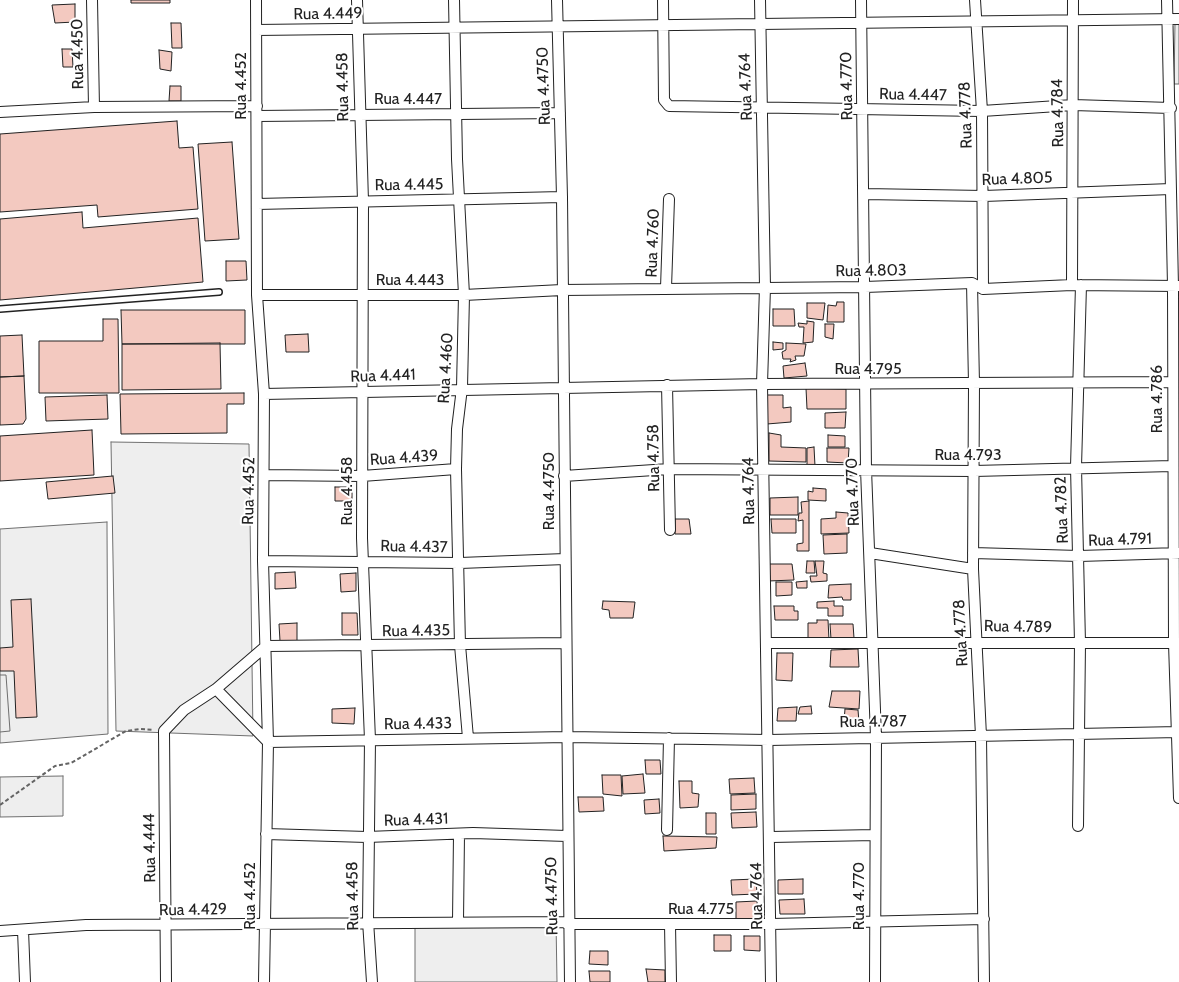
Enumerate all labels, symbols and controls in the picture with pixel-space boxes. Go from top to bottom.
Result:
street label: Rua 4.449 [293,4,363,24]
street label: Rua 4.450 [68,19,88,89]
street label: Rua 4.4750 [533,46,555,126]
street label: Rua 4.452 [231,52,251,120]
street label: Rua 4.458 [333,52,353,122]
street label: Rua 4.770 [837,52,857,120]
street label: Rua 4.764 [735,53,757,121]
street label: Rua 4.784 [1048,79,1068,147]
street label: Rua 4.778 [955,81,977,149]
street label: Rua 4.447 [879,85,947,105]
street label: Rua 4.447 [374,89,442,109]
street label: Rua 4.805 [981,168,1053,190]
street label: Rua 4.445 [375,175,443,195]
street label: Rua 4.760 [642,208,664,278]
street label: Rua 4.803 [835,261,907,281]
street label: Rua 4.443 [376,270,444,290]
street label: Rua 4.460 [435,332,457,404]
street label: Rua 4.795 [834,359,902,379]
street label: Rua 4.441 [350,365,416,387]
street label: Rua 4.786 [1147,365,1167,433]
street label: Rua 4.758 [644,424,664,492]
street label: Rua 4.793 [934,445,1002,465]
street label: Rua 4.439 [369,446,439,470]
street label: Rua 4.4750 [539,452,559,530]
street label: Rua 4.458 [337,456,357,526]
street label: Rua 4.452 [239,457,259,525]
street label: Rua 4.764 [739,457,759,525]
street label: Rua 4.770 [842,457,864,527]
street label: Rua 4.782 [1051,476,1073,544]
street label: Rua 4.791 [1088,529,1152,551]
street label: Rua 4.437 [380,537,448,557]
street label: Rua 4.778 [950,599,972,667]
street label: Rua 4.789 [984,617,1052,637]
street label: Rua 4.435 [382,621,450,641]
street label: Rua 4.787 [839,712,907,732]
street label: Rua 4.433 [384,714,452,734]
street label: Rua 4.431 [383,809,449,831]
street label: Rua 4.444 [140,813,160,883]
street label: Rua 4.4750 [542,857,562,935]
street label: Rua 4.458 [343,861,363,931]
street label: Rua 4.452 [240,862,260,930]
street label: Rua 4.764 [747,862,767,930]
street label: Rua 4.770 [849,862,869,930]
street label: Rua 4.775 [668,899,734,919]
street label: Rua 4.429 [159,900,227,920]

